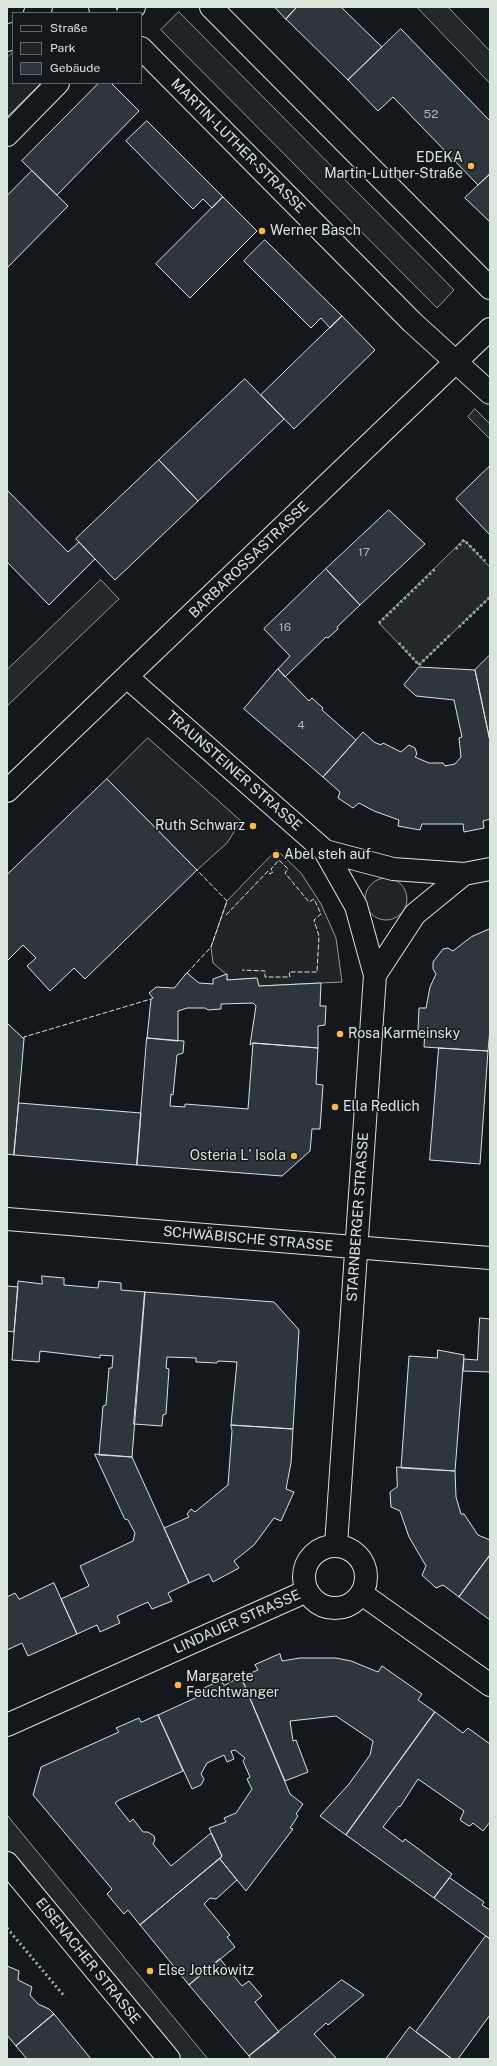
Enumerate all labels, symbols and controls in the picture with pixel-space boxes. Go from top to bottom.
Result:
legend [12,12,142,84]
text: Straße [50,21,87,35]
text: Park [50,41,76,55]
text: Gebäude [50,61,100,75]
street label: MARTIN-LUTHER-STRASSE [167,75,309,217]
house number: 52 [424,107,438,121]
place label: EDEKA Martin-Luther-Straße [324,150,463,182]
marker: EDEKA Martin-Luther-Straße [466,161,476,171]
place label: Werner Basch [270,223,361,239]
marker: Werner Basch [257,226,267,236]
street label: BARBAROSSASTRASSE [186,498,312,622]
house number: 17 [358,545,370,559]
house number: 16 [279,620,291,634]
street label: TRAUNSTEINER STRASSE [163,707,305,835]
house number: 4 [297,718,305,732]
place label: Ruth Schwarz [155,818,245,834]
marker: Ruth Schwarz [248,821,258,831]
place label: Abel steh auf [284,847,371,863]
marker: Abel steh auf [271,850,281,860]
place label: Rosa Karmeinsky [348,1026,460,1042]
marker: Rosa Karmeinsky [335,1029,345,1039]
place label: Ella Redlich [343,1099,420,1115]
marker: Ella Redlich [330,1102,340,1112]
street label: STARNBERGER STRASSE [344,1132,372,1302]
place label: Osteria L' Isola [190,1148,286,1164]
marker: Osteria L' Isola [289,1151,299,1161]
street label: SCHWÄBISCHE STRASSE [162,1223,334,1255]
street label: LINDAUER STRASSE [171,1586,303,1658]
place label: Margarete Feuchtwanger [186,1669,279,1702]
marker: Margarete Feuchtwanger [173,1680,183,1690]
street label: EISENACHER STRASSE [32,1895,144,2027]
place label: Else Jottkowitz [158,1963,254,1979]
marker: Else Jottkowitz [145,1966,155,1976]

